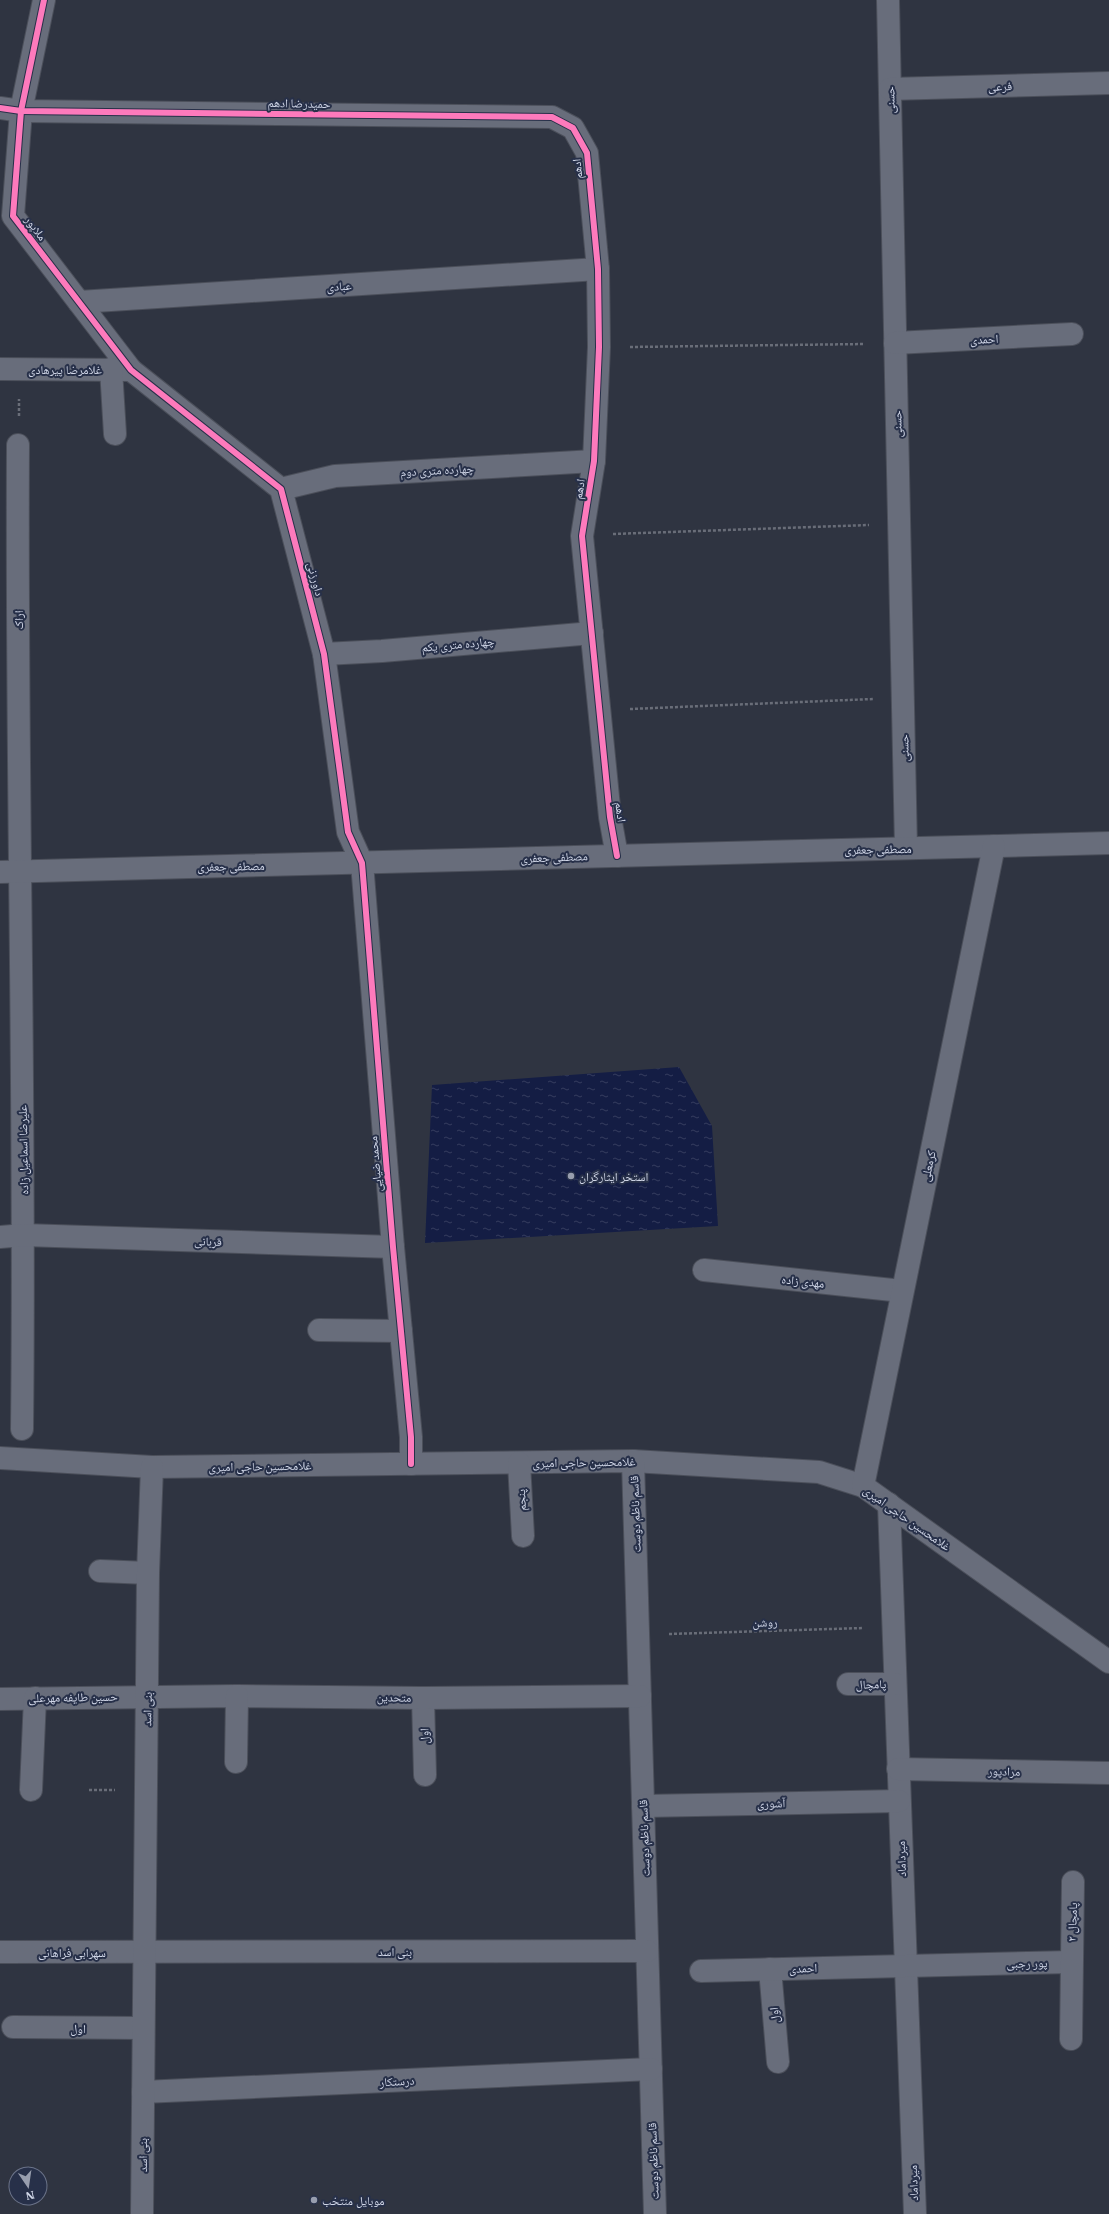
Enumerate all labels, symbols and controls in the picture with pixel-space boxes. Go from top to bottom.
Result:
street label: فرعی [988,78,1012,94]
street label: حسنی [882,86,898,114]
street label: حمیدرضا ادهم [267,95,331,112]
street label: ادهم [568,158,587,180]
street label: ملاپور [21,212,50,243]
street label: عبادی [326,278,352,295]
street label: احمدی [969,331,999,347]
street label: غلامرضا پیرهادی [28,362,102,377]
street label: حسنی [889,410,905,438]
street label: چهارده متری دوم [400,461,475,480]
street label: ادهم [570,478,589,500]
street label: داورزنی [304,561,328,598]
street label: اراک [11,610,26,630]
street label: چهارده متری یکم [421,633,496,656]
street label: حسنی [896,734,912,762]
street label: ادهم [611,801,630,823]
street label: مصطفی جعفری [844,841,912,857]
street label: مصطفی جعفری [520,848,588,866]
street label: مصطفی جعفری [197,858,265,874]
street label: علیرضا اسماعیل زاده [15,1105,31,1195]
street label: محمد ضیایی [365,1135,385,1193]
street label: کرمعلی [917,1149,939,1183]
place label: استخر ایثارگران [579,1169,649,1184]
marker: استخر ایثارگران [566,1171,576,1181]
street label: قربانی [194,1233,222,1249]
street label: مهدی زاده [781,1271,825,1291]
street label: غلامحسین حاجی امیری [532,1454,636,1471]
street label: غلامحسین حاجی امیری [208,1458,312,1475]
street label: قاسم ناظم دوست [626,1475,645,1553]
street label: غلامحسین حاجی امیری [860,1482,954,1554]
street label: پنجم [513,1488,530,1511]
street label: روشن [752,1614,778,1630]
street label: پامچال [855,1676,887,1692]
street label: حسین طایفه مهرعلی [28,1689,118,1705]
street label: متحدین [377,1689,411,1705]
street label: بنی اسد [139,1692,155,1726]
street label: اول [416,1728,432,1744]
street label: مرادپور [987,1763,1020,1779]
street label: آشوری [757,1795,786,1811]
street label: قاسم ناظم دوست [635,1799,654,1877]
street label: میرداماد [893,1841,909,1877]
street label: پامچال ۲ [1064,1902,1080,1942]
street label: بنی اسد [378,1944,412,1959]
street label: سهرابی فراهانی [38,1945,106,1960]
street label: پور رجبی [1006,1955,1048,1971]
street label: احمدی [788,1960,818,1976]
street label: اول [766,2006,782,2023]
street label: اول [70,2021,86,2036]
street label: درستکار [378,2073,415,2089]
street label: قاسم ناظم دوست [644,2122,663,2200]
street label: بنی اسد [135,2138,150,2172]
street label: میرداماد [905,2165,921,2201]
north arrow [8,2166,48,2206]
text: N [24,2188,36,2204]
place label: موبایل منتخب [322,2193,385,2208]
marker: موبایل منتخب [309,2195,319,2205]

